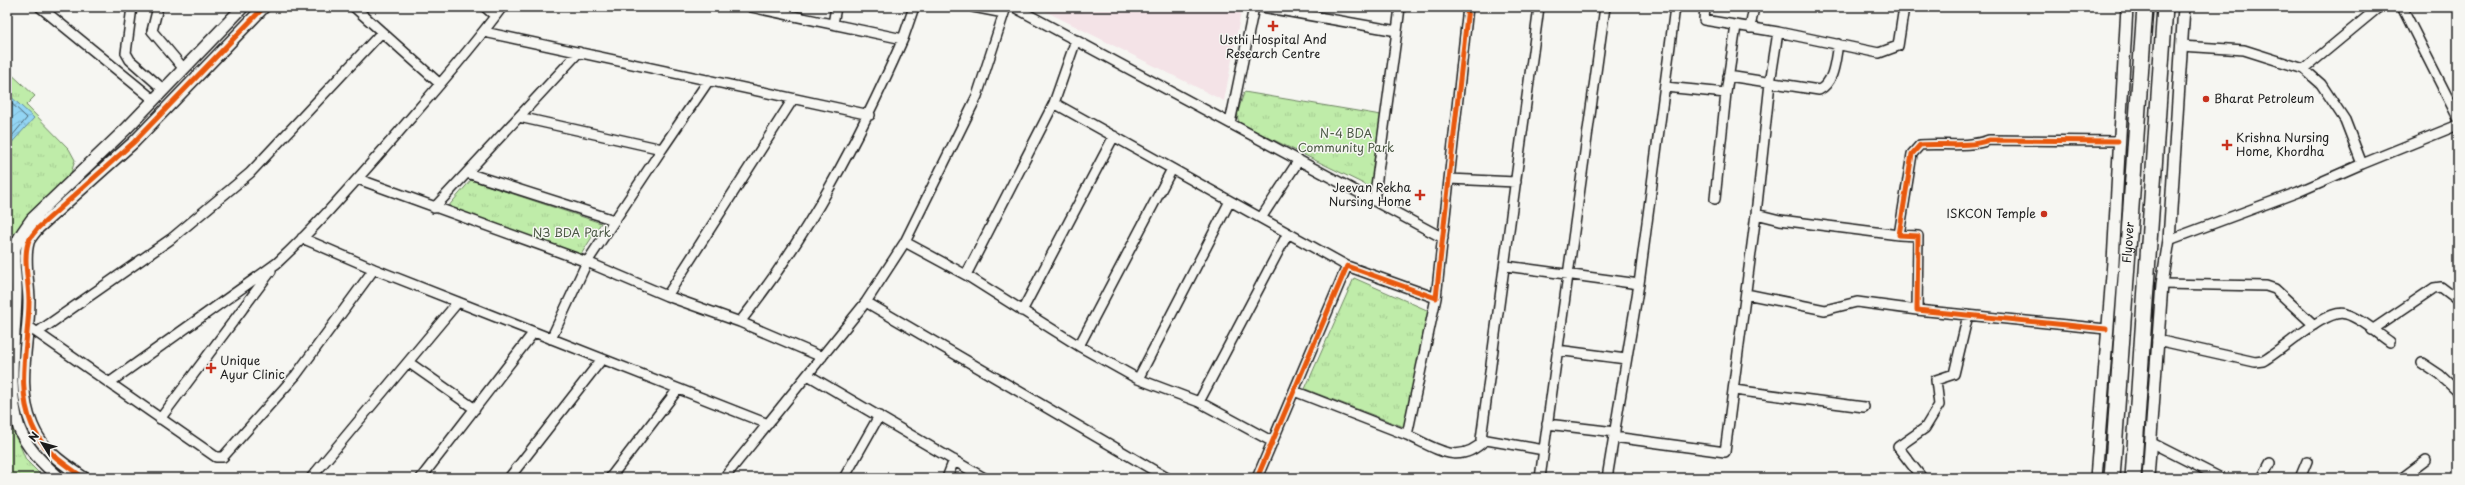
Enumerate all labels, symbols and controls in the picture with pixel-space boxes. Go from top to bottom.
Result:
marker: Usthi Hospital And Research Centre [1267,20,1279,32]
place label: Usthi Hospital And Research Centre [1219,30,1327,62]
place label: Bharat Petroleum [2214,89,2315,107]
marker: Bharat Petroleum [2201,94,2211,104]
park label: N-4 BDA Community Park [1298,124,1394,156]
place label: Krishna Nursing Home, Khordha [2236,128,2329,160]
marker: Krishna Nursing Home, Khordha [2221,139,2233,151]
place label: Jeevan Rekha Nursing Home [1329,178,1412,210]
marker: Jeevan Rekha Nursing Home [1414,189,1426,201]
place label: ISKCON Temple [1946,204,2036,222]
marker: ISKCON Temple [2039,209,2049,219]
street label: Flyover [2117,221,2138,264]
park label: N3 BDA Park [533,223,611,241]
place label: Unique Ayur Clinic [220,351,285,383]
marker: Unique Ayur Clinic [205,362,217,374]
north arrow [22,423,62,463]
text: N [24,428,43,445]

